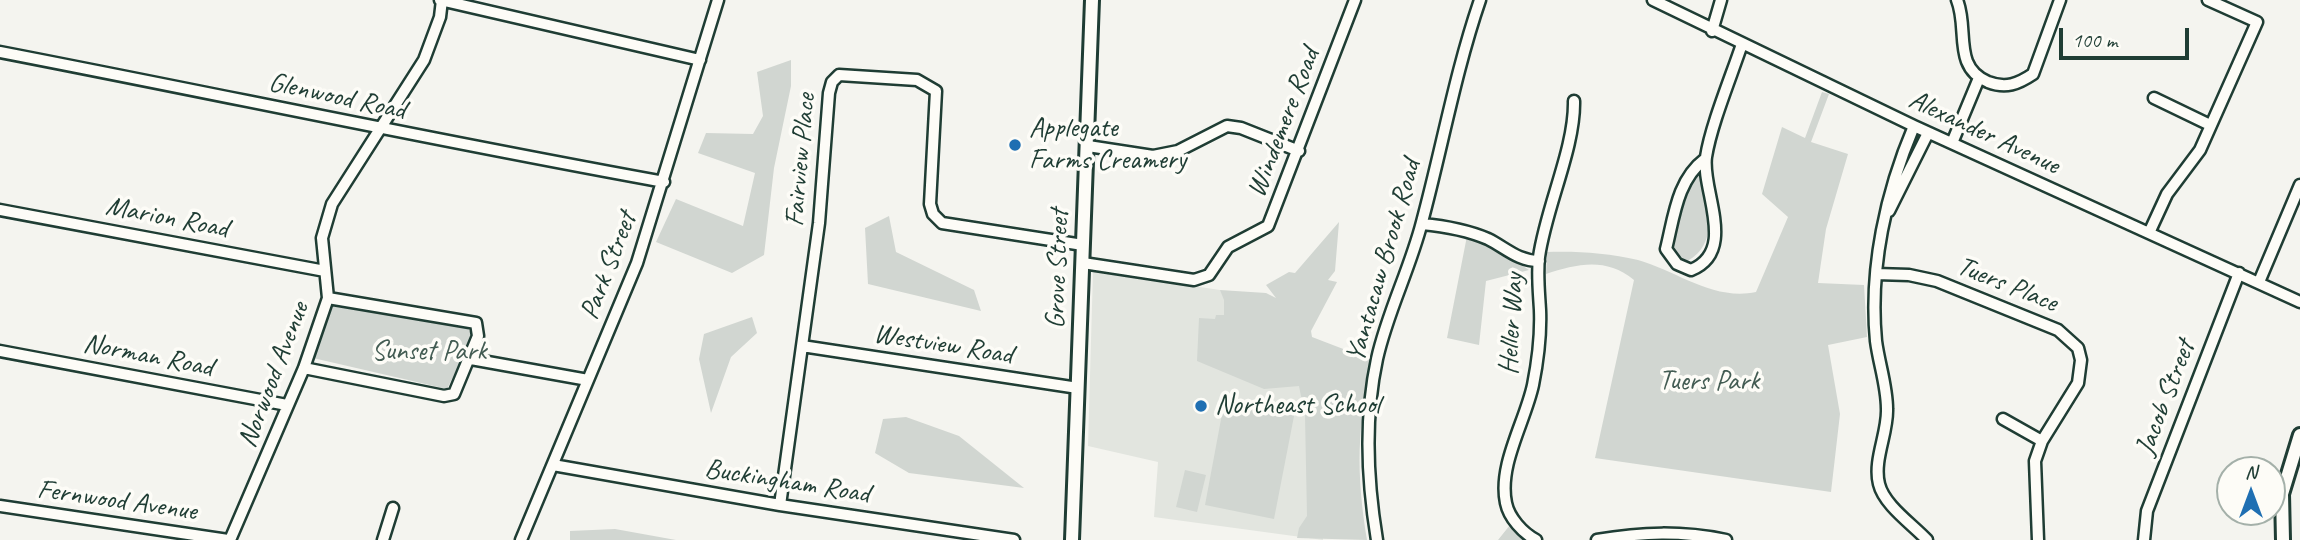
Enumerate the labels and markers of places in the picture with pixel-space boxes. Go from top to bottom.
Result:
place label: Applegate Farms Creamery [1029,112,1186,178]
marker: Applegate Farms Creamery [1007,137,1023,153]
place label: Northeast School [1215,389,1380,423]
marker: Northeast School [1193,398,1209,414]

